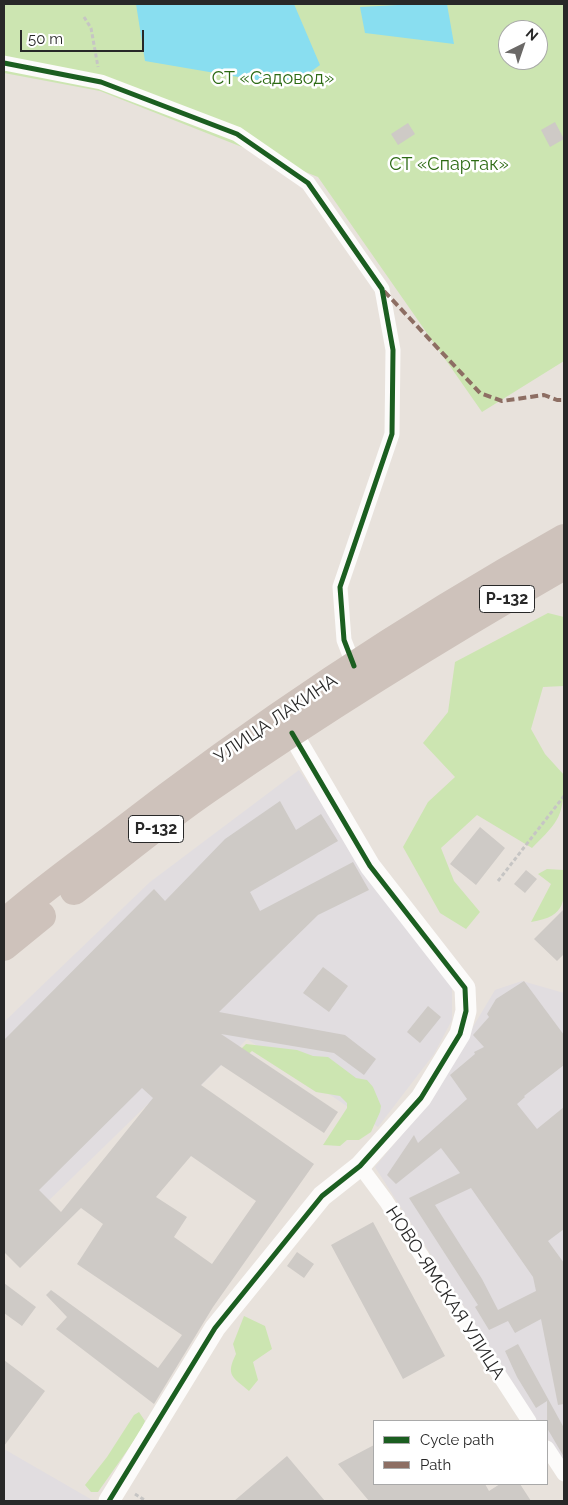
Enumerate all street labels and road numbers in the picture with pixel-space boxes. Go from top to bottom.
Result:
road number: Р-132 [480,586,534,612]
street label: УЛИЦА ЛАКИНА [210,670,342,768]
road number: Р-132 [128,816,184,842]
street label: НОВО-ЯМСКАЯ УЛИЦА [381,1202,509,1384]

